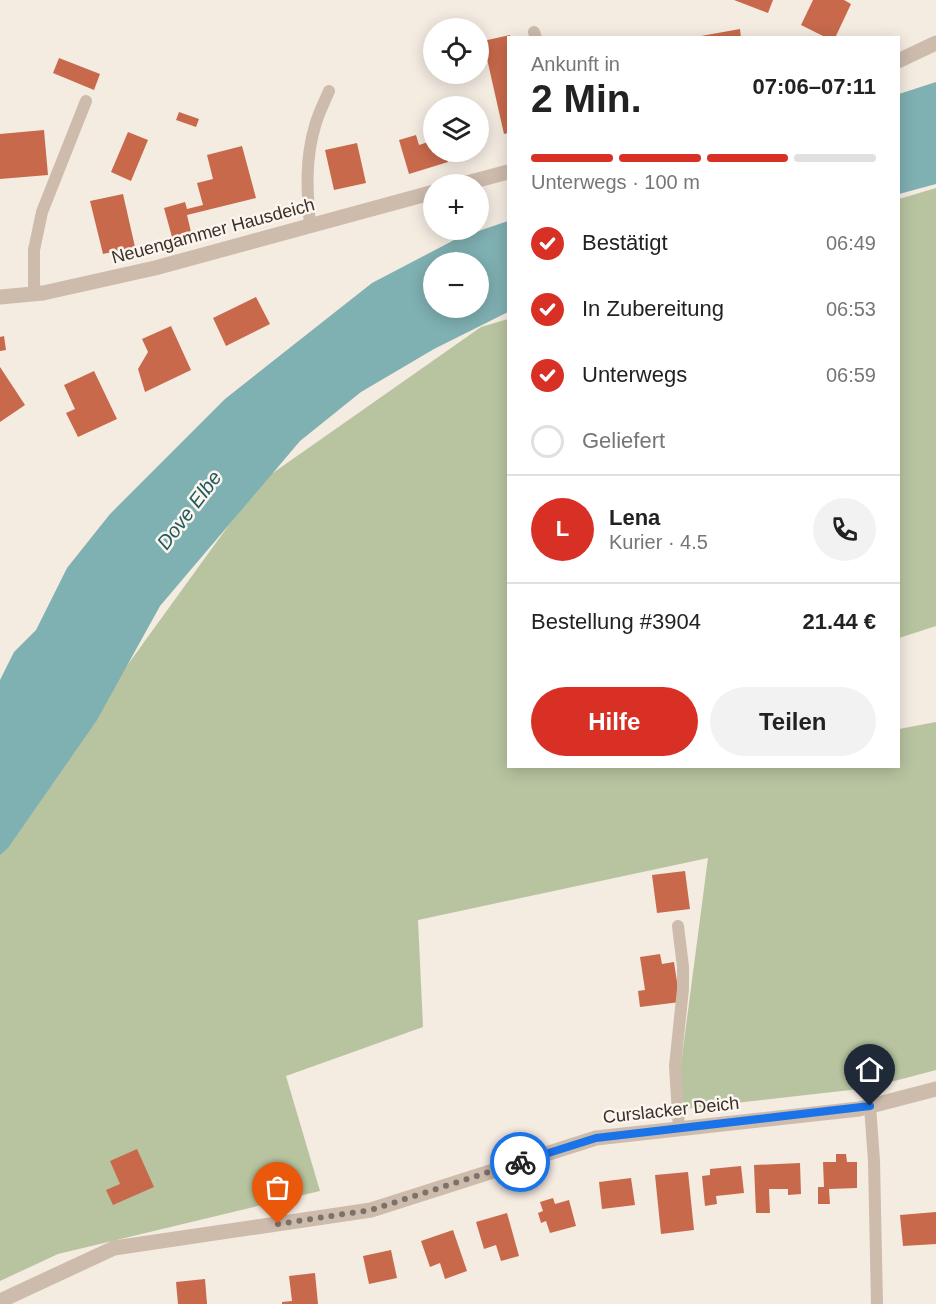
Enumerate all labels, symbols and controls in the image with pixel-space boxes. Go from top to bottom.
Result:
map controls [423,18,489,318]
button: locate [423,18,489,84]
text: Ankunft in [531,53,620,75]
text: 07:06–07:11 [752,74,876,99]
text: 2 Min. [531,77,642,120]
button: layers [423,96,489,162]
text: Unterwegs · 100 m [531,171,700,193]
button: + [423,174,489,240]
street label: Neuengammer Hausdeich [109,194,317,268]
icon: check [531,227,564,260]
text: Bestätigt [582,230,668,255]
text: 06:49 [826,232,876,254]
button: − [423,252,489,318]
icon: check [531,293,564,326]
text: In Zubereitung [582,296,724,321]
text: 06:53 [826,298,876,320]
icon: check [531,359,564,392]
text: Unterwegs [582,362,687,387]
text: 06:59 [826,364,876,386]
text: Geliefert [582,428,665,453]
water label: Dove Elbe [152,467,226,553]
button: phone [813,498,876,561]
text: Lena [609,505,660,530]
text: L [556,516,569,541]
text: Kurier · 4.5 [609,531,708,553]
text: Bestellung #3904 [531,609,701,634]
text: 21.44 € [803,609,876,634]
button: Hilfe [531,687,698,756]
button: Teilen [710,687,876,756]
pin [844,1044,895,1106]
icon: home [853,1053,886,1086]
street label: Curslacker Deich [602,1093,740,1127]
courier [490,1132,550,1192]
icon: bike [504,1146,537,1179]
pin [252,1162,303,1224]
icon: bag [261,1171,294,1204]

